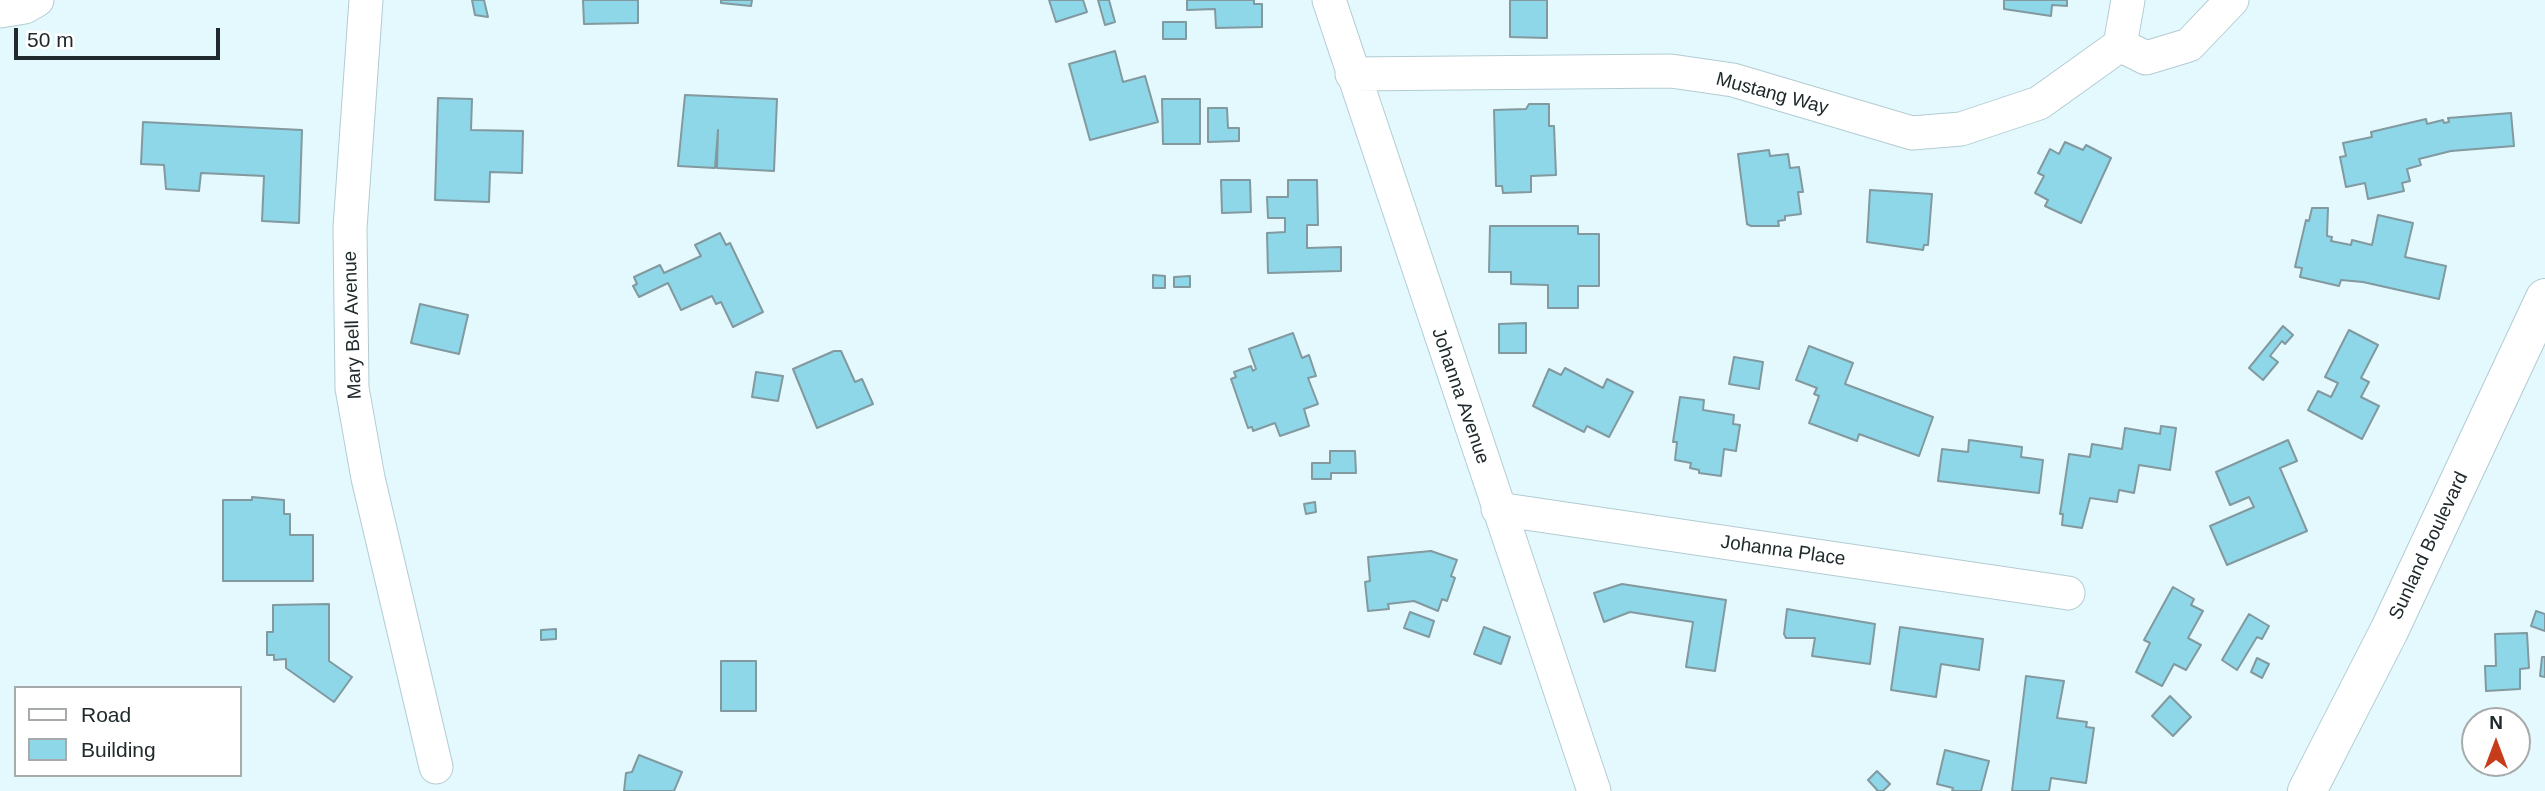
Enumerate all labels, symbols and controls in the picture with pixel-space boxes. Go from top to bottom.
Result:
scale bar [18,14,224,58]
text: 50 m [27,28,74,51]
street label: Mustang Way [1713,68,1831,120]
street label: Mary Bell Avenue [339,250,367,400]
street label: Johanna Avenue [1426,325,1494,467]
street label: Sunland Boulevard [2385,468,2473,624]
street label: Johanna Place [1719,531,1847,571]
legend [14,686,242,777]
text: Road [81,703,131,726]
north arrow [2461,707,2531,777]
text: N [2489,712,2503,733]
text: Building [81,738,156,761]

